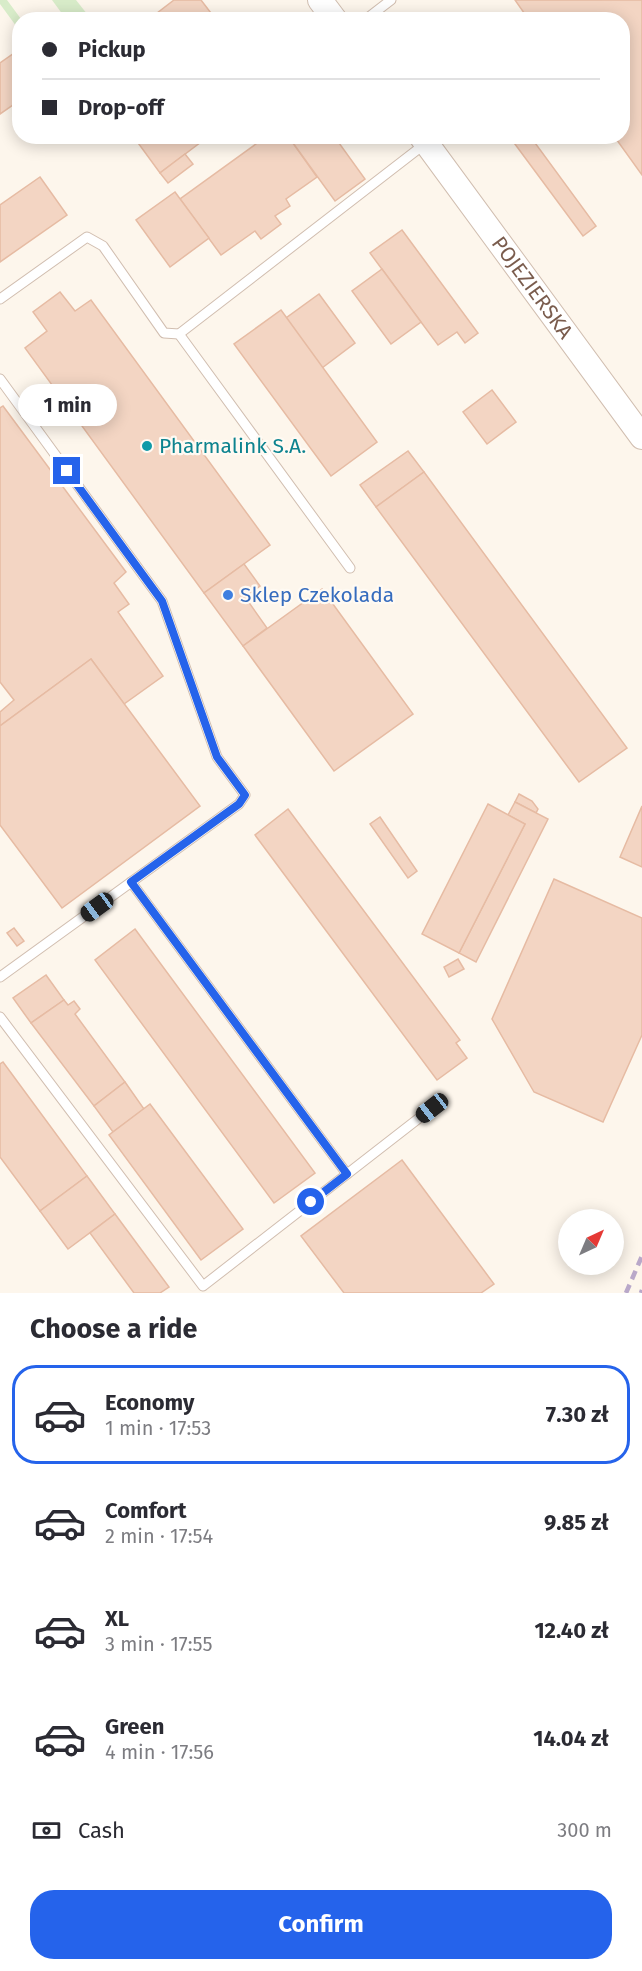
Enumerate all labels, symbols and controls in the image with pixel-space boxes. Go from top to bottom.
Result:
text: Pickup [78,36,146,63]
text: Drop-off [78,94,164,121]
street label: POJEZIERSKA [486,231,579,344]
callout: 1 min [17,384,116,426]
text: 1 min [43,393,92,417]
place label: Pharmalink S.A. [159,433,306,459]
marker: Pharmalink S.A. [140,439,154,453]
route end [53,457,80,484]
place label: Sklep Czekolada [240,582,394,608]
marker: Sklep Czekolada [221,588,235,602]
car [77,889,117,925]
car [412,1090,452,1126]
route start [297,1188,324,1215]
north arrow [558,1209,624,1275]
map controls [558,1209,624,1275]
text: Choose a ride [30,1313,197,1345]
icon: car [33,1388,87,1442]
text: Economy [105,1389,194,1416]
text: 7.30 zł [546,1401,609,1428]
text: 1 min · 17:53 [105,1416,211,1440]
icon: car [33,1496,87,1550]
text: Comfort [105,1497,186,1524]
text: 9.85 zł [544,1509,609,1536]
text: 2 min · 17:54 [105,1524,213,1548]
icon: car [33,1604,87,1658]
text: XL [105,1605,129,1632]
text: 12.40 zł [534,1617,609,1644]
text: 3 min · 17:55 [105,1632,213,1656]
icon: car [33,1712,87,1766]
text: Green [105,1713,164,1740]
text: 14.04 zł [533,1725,609,1752]
text: 4 min · 17:56 [105,1740,214,1764]
icon: cash [30,1814,63,1847]
text: Cash [78,1817,125,1844]
text: 300 m [557,1818,612,1842]
button: Confirm [30,1890,612,1959]

